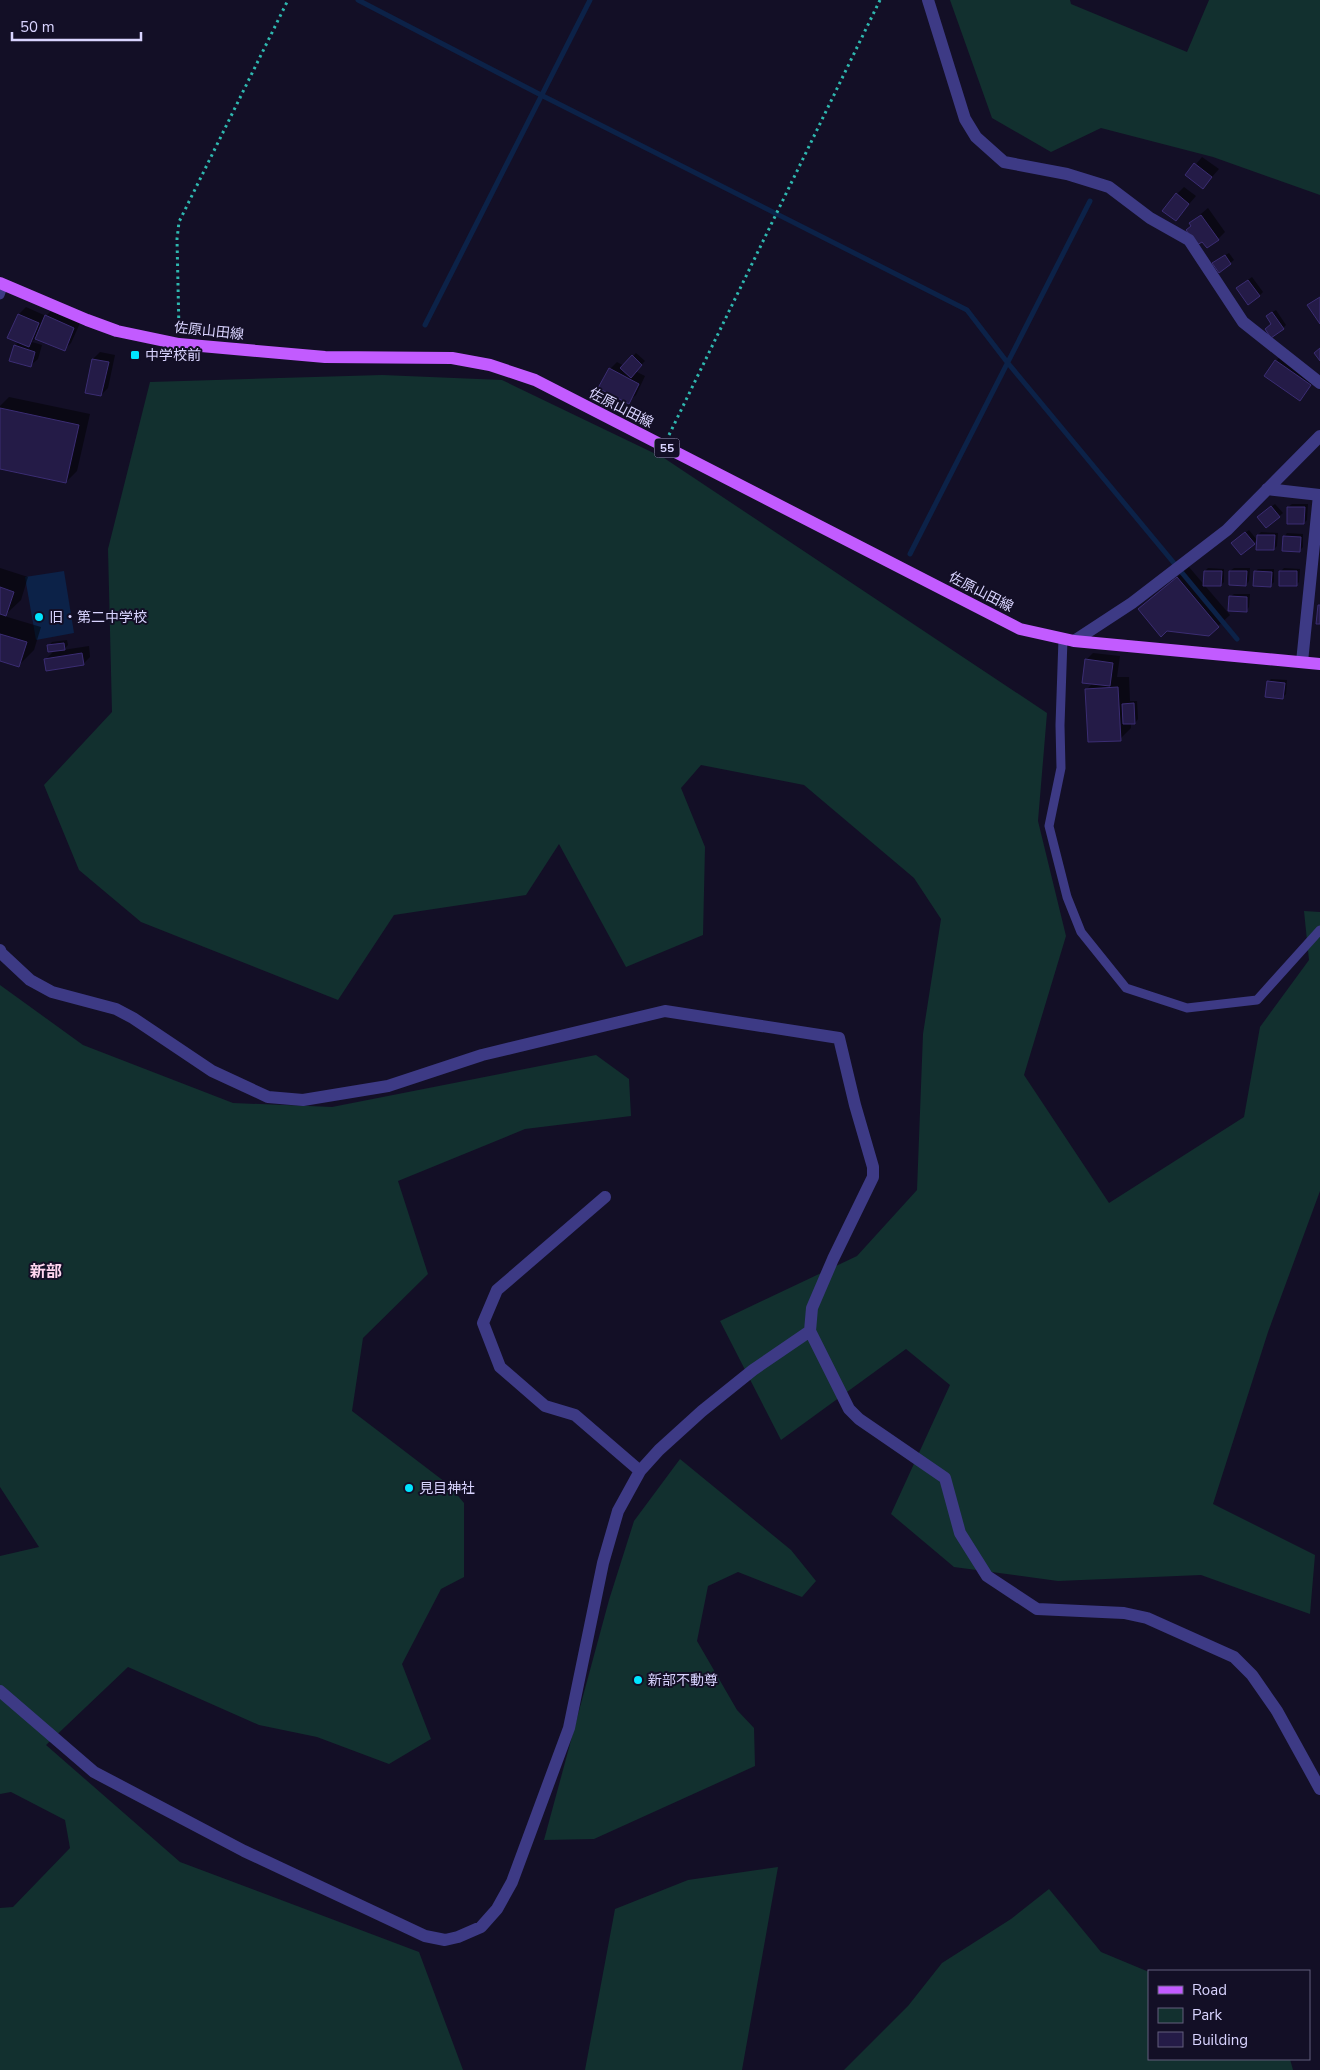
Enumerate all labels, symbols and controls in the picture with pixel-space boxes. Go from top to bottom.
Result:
scale bar [12,10,141,42]
text: 50 m [20,17,55,37]
street label: 佐原山田線 [173,318,245,344]
place label: 中学校前 [145,346,201,365]
marker: 中学校前 [129,349,141,361]
street label: 佐原山田線 [586,384,656,432]
road number: 55 [654,438,680,458]
street label: 佐原山田線 [946,568,1016,616]
place label: 旧・第二中学校 [49,608,147,627]
marker: 旧・第二中学校 [33,611,45,623]
district label: 新部 [30,1261,62,1283]
place label: 見目神社 [419,1479,475,1498]
marker: 見目神社 [403,1482,415,1494]
place label: 新部不動尊 [648,1671,718,1690]
marker: 新部不動尊 [632,1674,644,1686]
legend [1148,1970,1310,2060]
text: Road [1192,1980,1227,2000]
text: Park [1192,2005,1222,2025]
text: Building [1192,2030,1248,2050]

